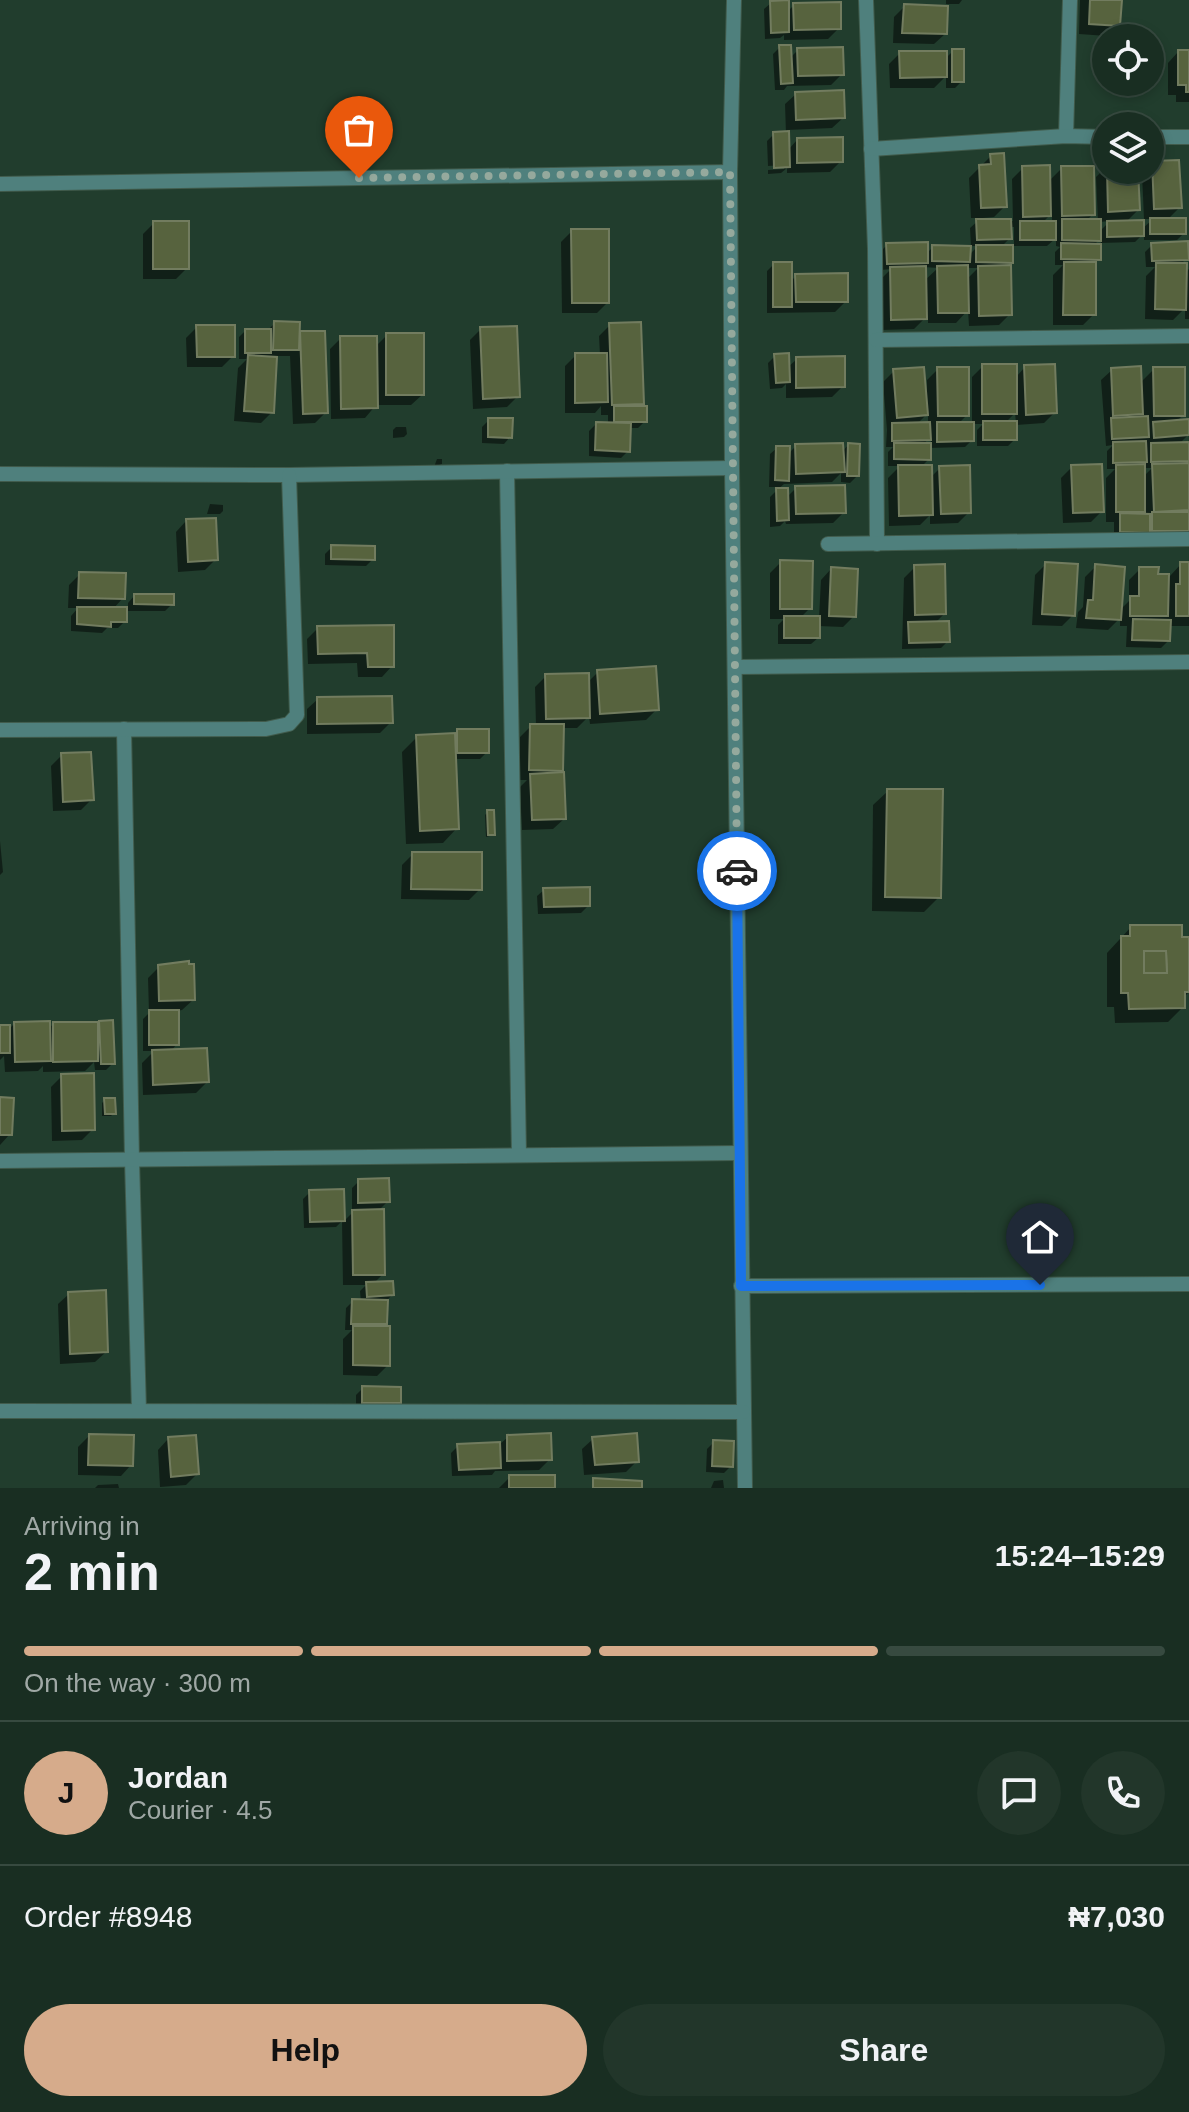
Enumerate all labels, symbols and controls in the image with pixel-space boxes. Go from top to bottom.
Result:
map controls [1092,24,1164,184]
button: locate [1092,24,1164,96]
pin [325,96,393,178]
icon: bag [337,108,381,152]
button: layers [1092,112,1164,184]
courier [697,831,777,911]
icon: car [715,849,759,893]
pin [1006,1203,1074,1285]
icon: home [1018,1215,1062,1259]
text: Arriving in [24,1511,140,1541]
text: 15:24–15:29 [995,1539,1165,1572]
text: 2 min [24,1543,160,1601]
text: On the way · 300 m [24,1668,251,1698]
button: chat [977,1751,1061,1835]
button: phone [1081,1751,1165,1835]
text: Jordan [128,1761,228,1794]
text: J [58,1776,74,1809]
text: Courier · 4.5 [128,1795,273,1825]
text: Order #8948 [24,1900,192,1933]
text: ₦7,030 [1068,1900,1165,1933]
button: Help [24,2004,587,2096]
button: Share [603,2004,1165,2096]

